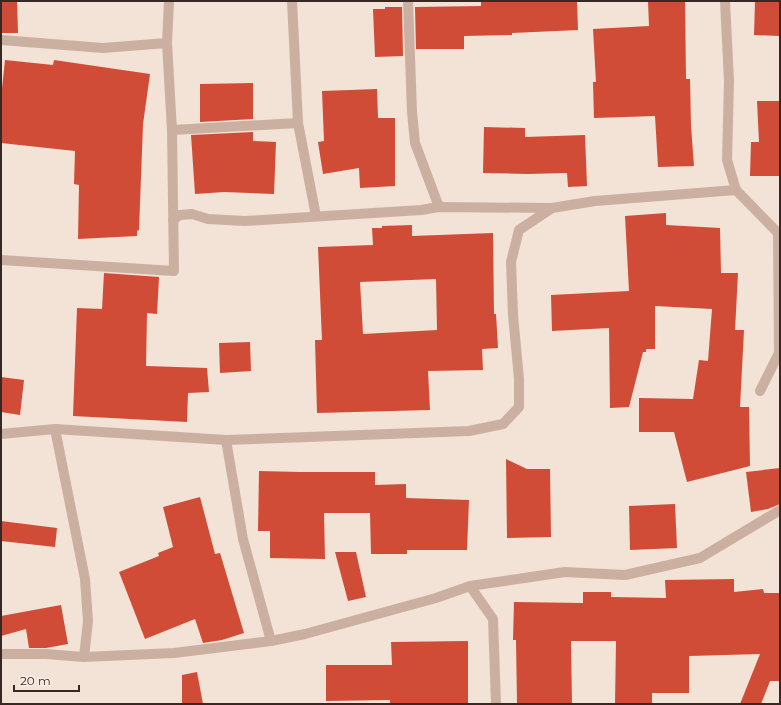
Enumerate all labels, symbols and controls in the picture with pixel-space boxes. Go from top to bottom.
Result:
scale bar [14,667,79,693]
text: 20 m [20,673,51,688]

